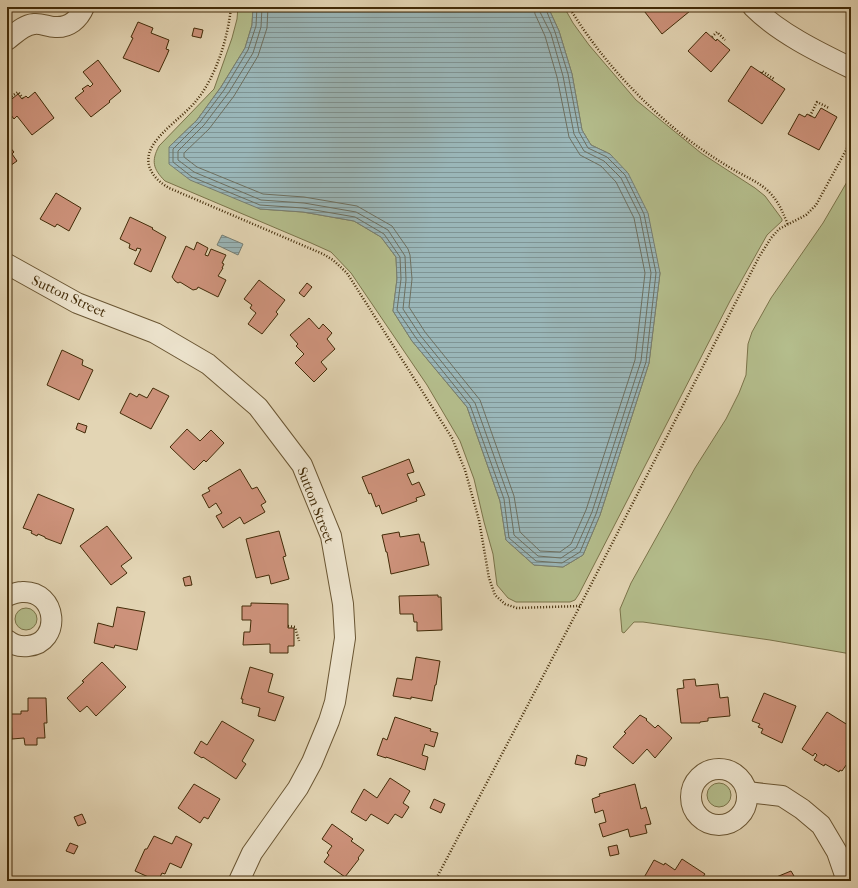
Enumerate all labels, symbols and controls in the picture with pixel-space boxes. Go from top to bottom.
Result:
street label: Sutton Street [29,272,109,321]
street label: Sutton Street [293,465,338,546]

